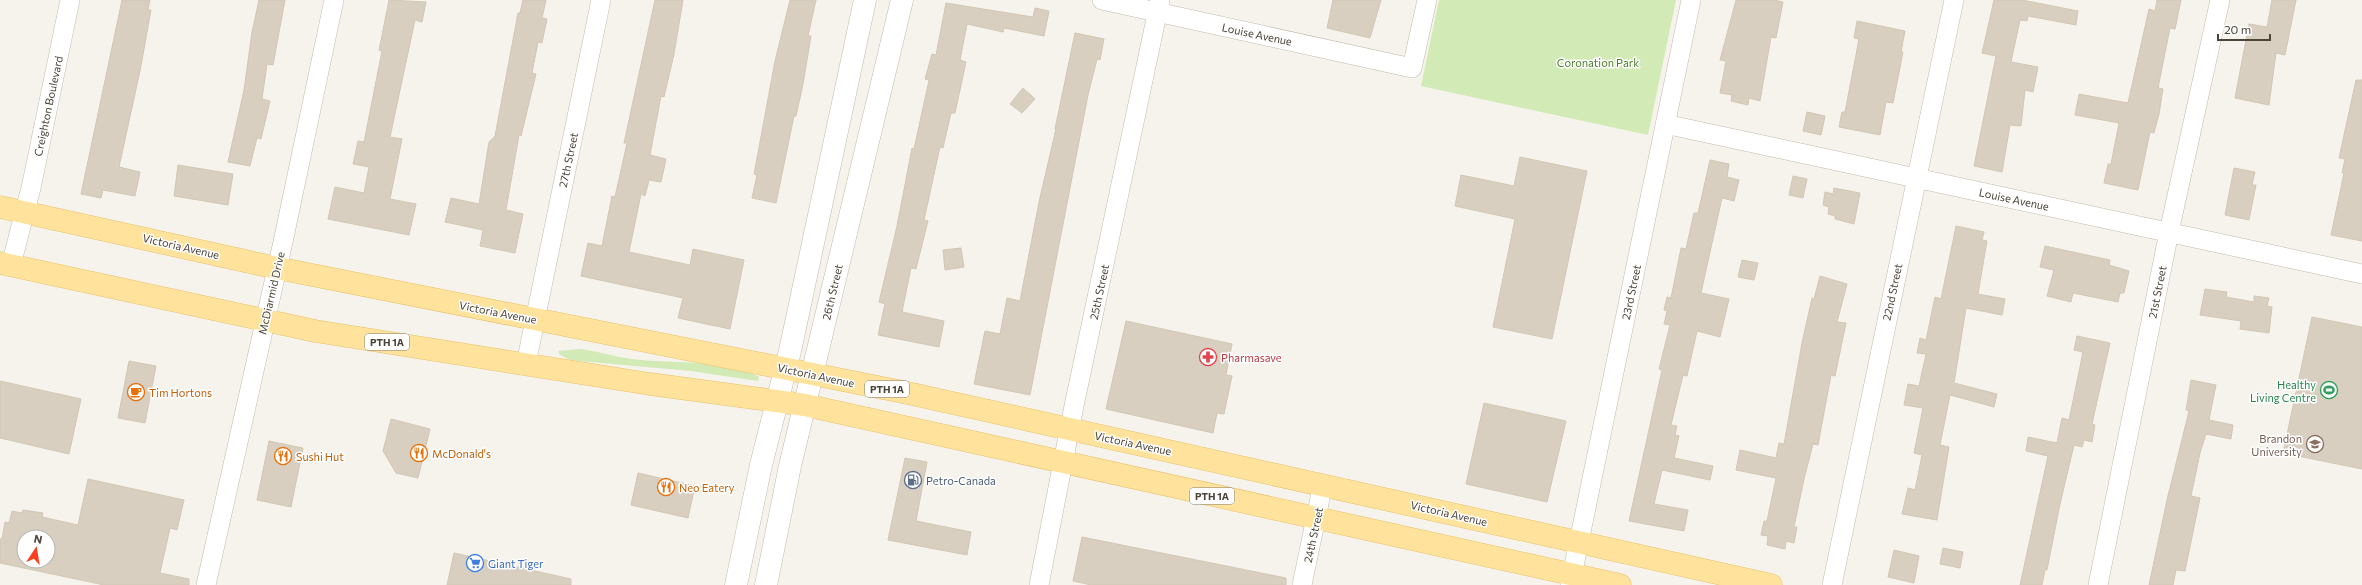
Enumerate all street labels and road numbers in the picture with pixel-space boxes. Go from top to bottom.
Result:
street label: Louise Avenue [1221,20,1293,48]
street label: Creighton Boulevard [31,55,65,157]
street label: 27th Street [556,131,580,189]
street label: Louise Avenue [1978,185,2050,213]
street label: Victoria Avenue [141,231,221,261]
street label: McDiarmid Drive [255,250,287,336]
street label: 26th Street [819,262,845,321]
street label: 22nd Street [1880,262,1904,322]
street label: 25th Street [1087,263,1111,321]
street label: 23rd Street [1619,263,1643,321]
street label: 21st Street [2146,264,2169,319]
street label: Victoria Avenue [458,298,538,326]
road number: PTH 1A [365,334,409,350]
street label: Victoria Avenue [776,360,856,390]
road number: PTH 1A [865,381,909,397]
street label: Victoria Avenue [1093,428,1173,458]
road number: PTH 1A [1190,488,1234,504]
street label: Victoria Avenue [1409,498,1489,528]
street label: 24th Street [1301,506,1325,564]

